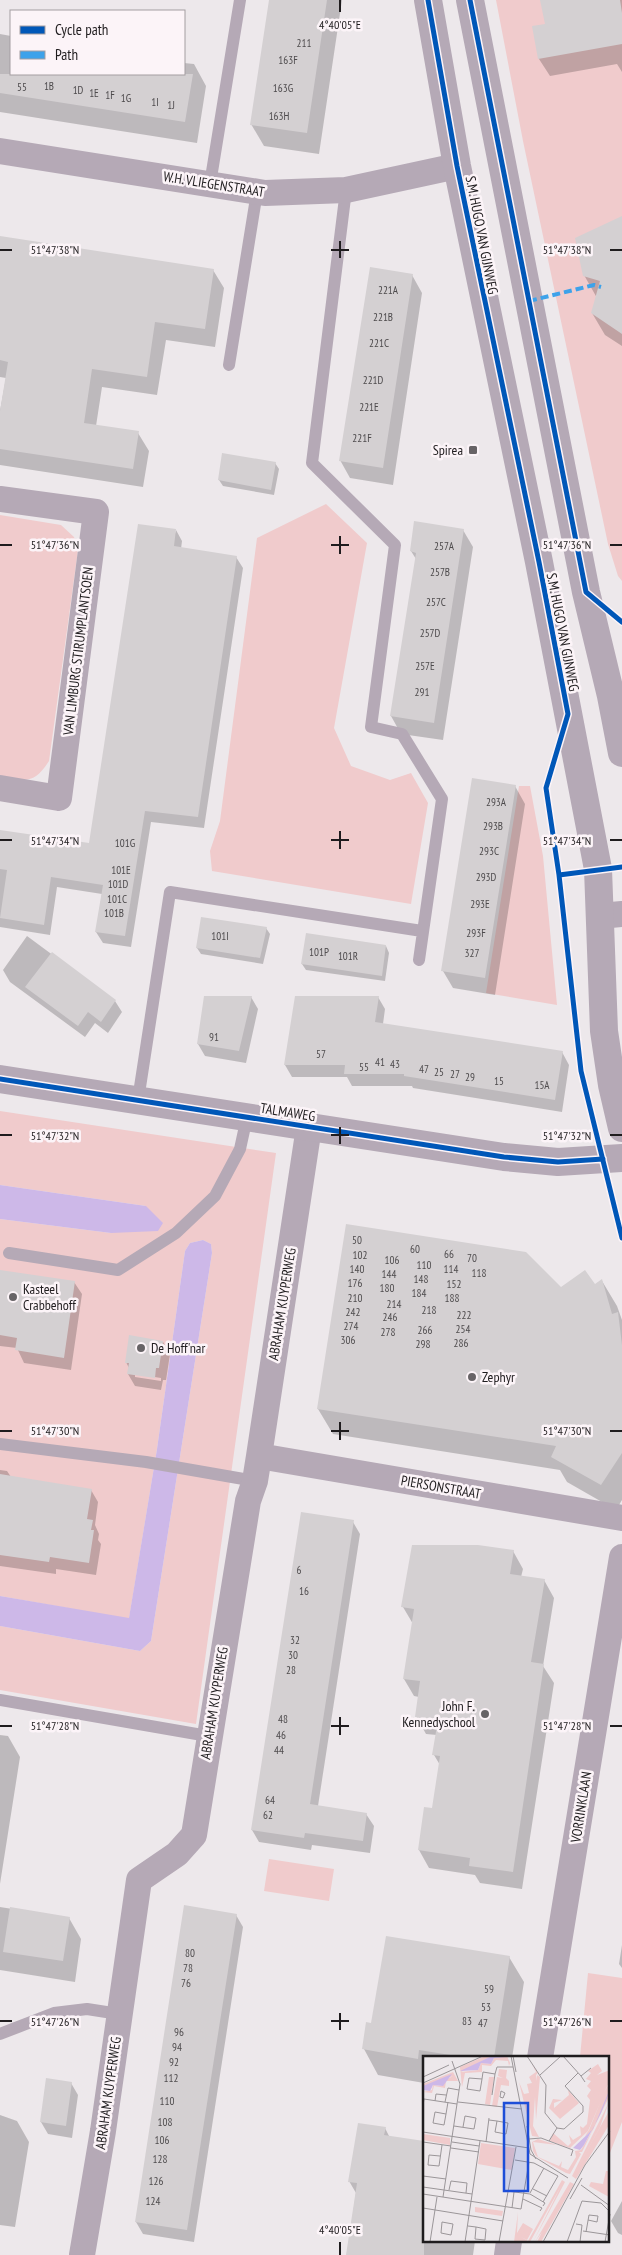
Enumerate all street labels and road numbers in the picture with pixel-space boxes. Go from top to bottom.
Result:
street label: W.H. VLIEGENSTRAAT [162,167,267,201]
street label: S.M. HUGO VAN GIJNWEG [462,174,502,296]
street label: VAN LIMBURG STIRUMPLANTSOEN [59,566,97,737]
street label: S.M. HUGO VAN GIJNWEG [543,571,583,693]
street label: TALMAWEG [259,1099,317,1125]
street label: ABRAHAM KUYPERWEG [264,1246,300,1362]
street label: PIERSONSTRAAT [400,1471,483,1503]
street label: ABRAHAM KUYPERWEG [196,1645,232,1761]
street label: VORRINKLAAN [566,1770,595,1845]
street label: ABRAHAM KUYPERWEG [91,2035,125,2151]

